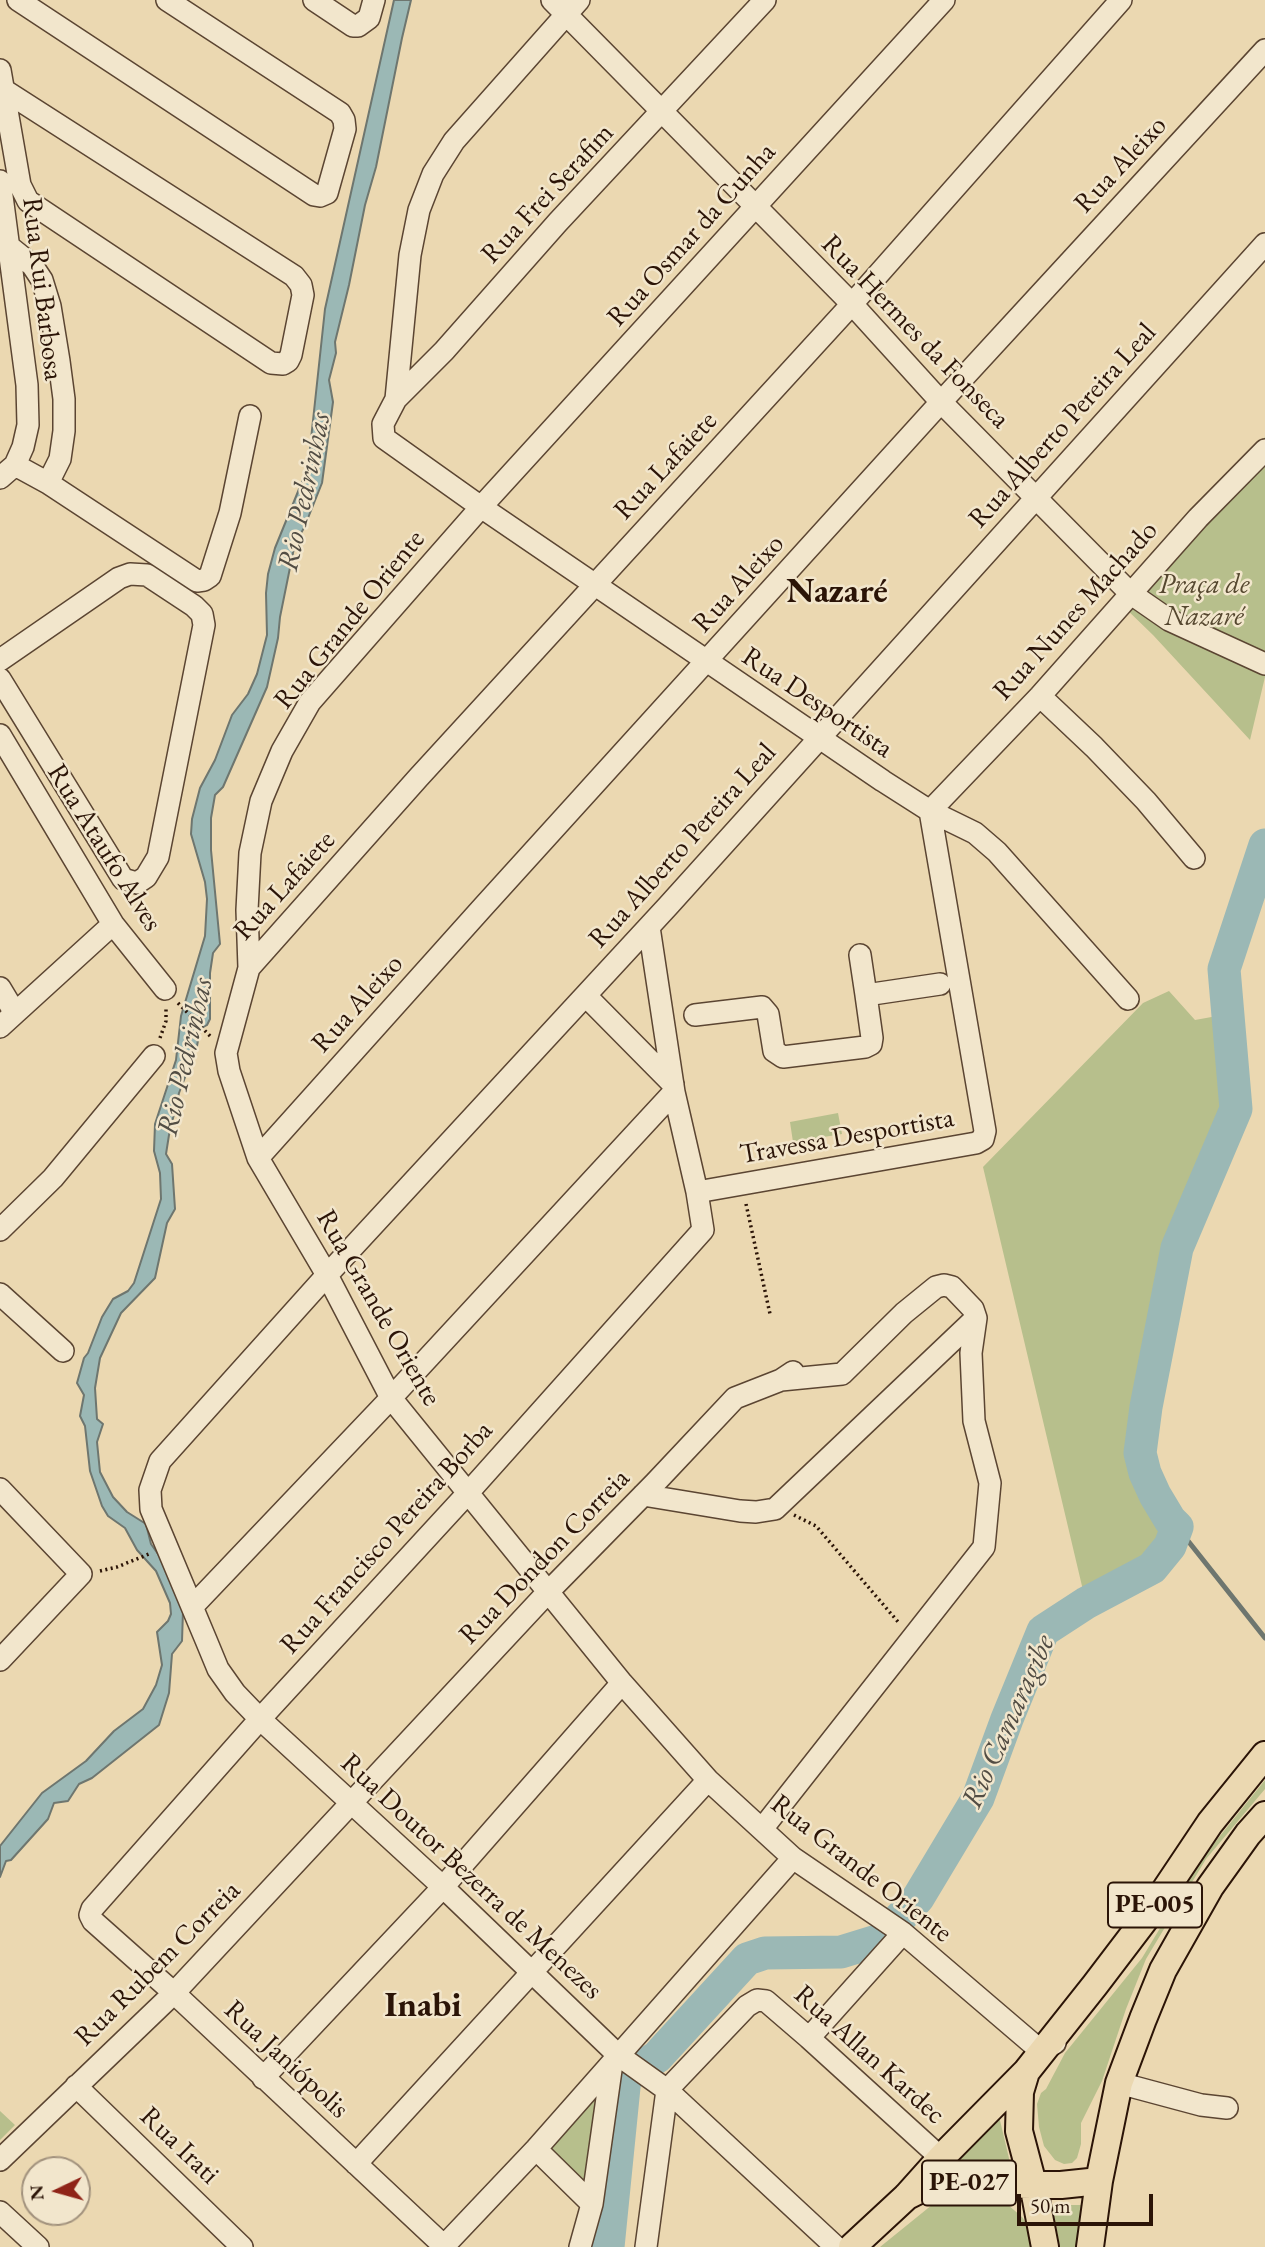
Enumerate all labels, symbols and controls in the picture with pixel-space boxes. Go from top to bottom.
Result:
street label: Rua Aleixo [1068,109,1174,221]
street label: Rua Frei Serafim [475,117,621,271]
street label: Rua Osmar da Cunha [601,136,783,334]
street label: Rua Rui Barbosa [14,196,70,382]
street label: Rua Hermes da Fonseca [814,228,1016,436]
street label: Rua Alberto Pereira Leal [962,317,1164,535]
street label: Rua Lafaiete [607,405,725,527]
water label: Rio Pedrinhas [271,409,339,575]
street label: Rua Nunes Machado [987,514,1165,708]
street label: Rua Grande Oriente [267,524,433,716]
street label: Rua Aleixo [686,528,792,640]
park label: Praça de Nazaré [1158,568,1250,634]
district label: Nazaré [786,571,888,613]
street label: Rua Desportista [735,640,899,766]
street label: Rua Alberto Pereira Leal [582,737,784,955]
street label: Rua Ataufo Alves [39,758,169,938]
street label: Rua Lafaiete [227,824,343,948]
street label: Rua Aleixo [305,948,411,1060]
water label: Rio Pedrinhas [150,974,222,1140]
street label: Travessa Desportista [737,1102,957,1172]
street label: Rua Grande Oriente [308,1204,448,1412]
street label: Rua Francisco Pereira Borba [274,1415,500,1661]
street label: Rua Dondon Correia [453,1462,637,1652]
water label: Rio Camaragibe [955,1630,1063,1814]
street label: Rua Doutor Bezerra de Menezes [333,1747,609,2007]
street label: Rua Grande Oriente [764,1788,958,1950]
street label: Rua Rubem Correia [68,1874,248,2054]
road number: PE-005 [1108,1882,1202,1928]
street label: Rua Allan Kardec [787,1978,951,2132]
district label: Inabi [384,1985,462,2027]
street label: Rua Janiópolis [217,1994,355,2126]
street label: Rua Irati [132,2100,226,2192]
north arrow [21,2156,91,2226]
road number: PE-027 [922,2160,1016,2206]
scale bar [1020,2180,1156,2224]
text: N [23,2184,50,2201]
text: 50 m [1030,2192,1071,2219]

